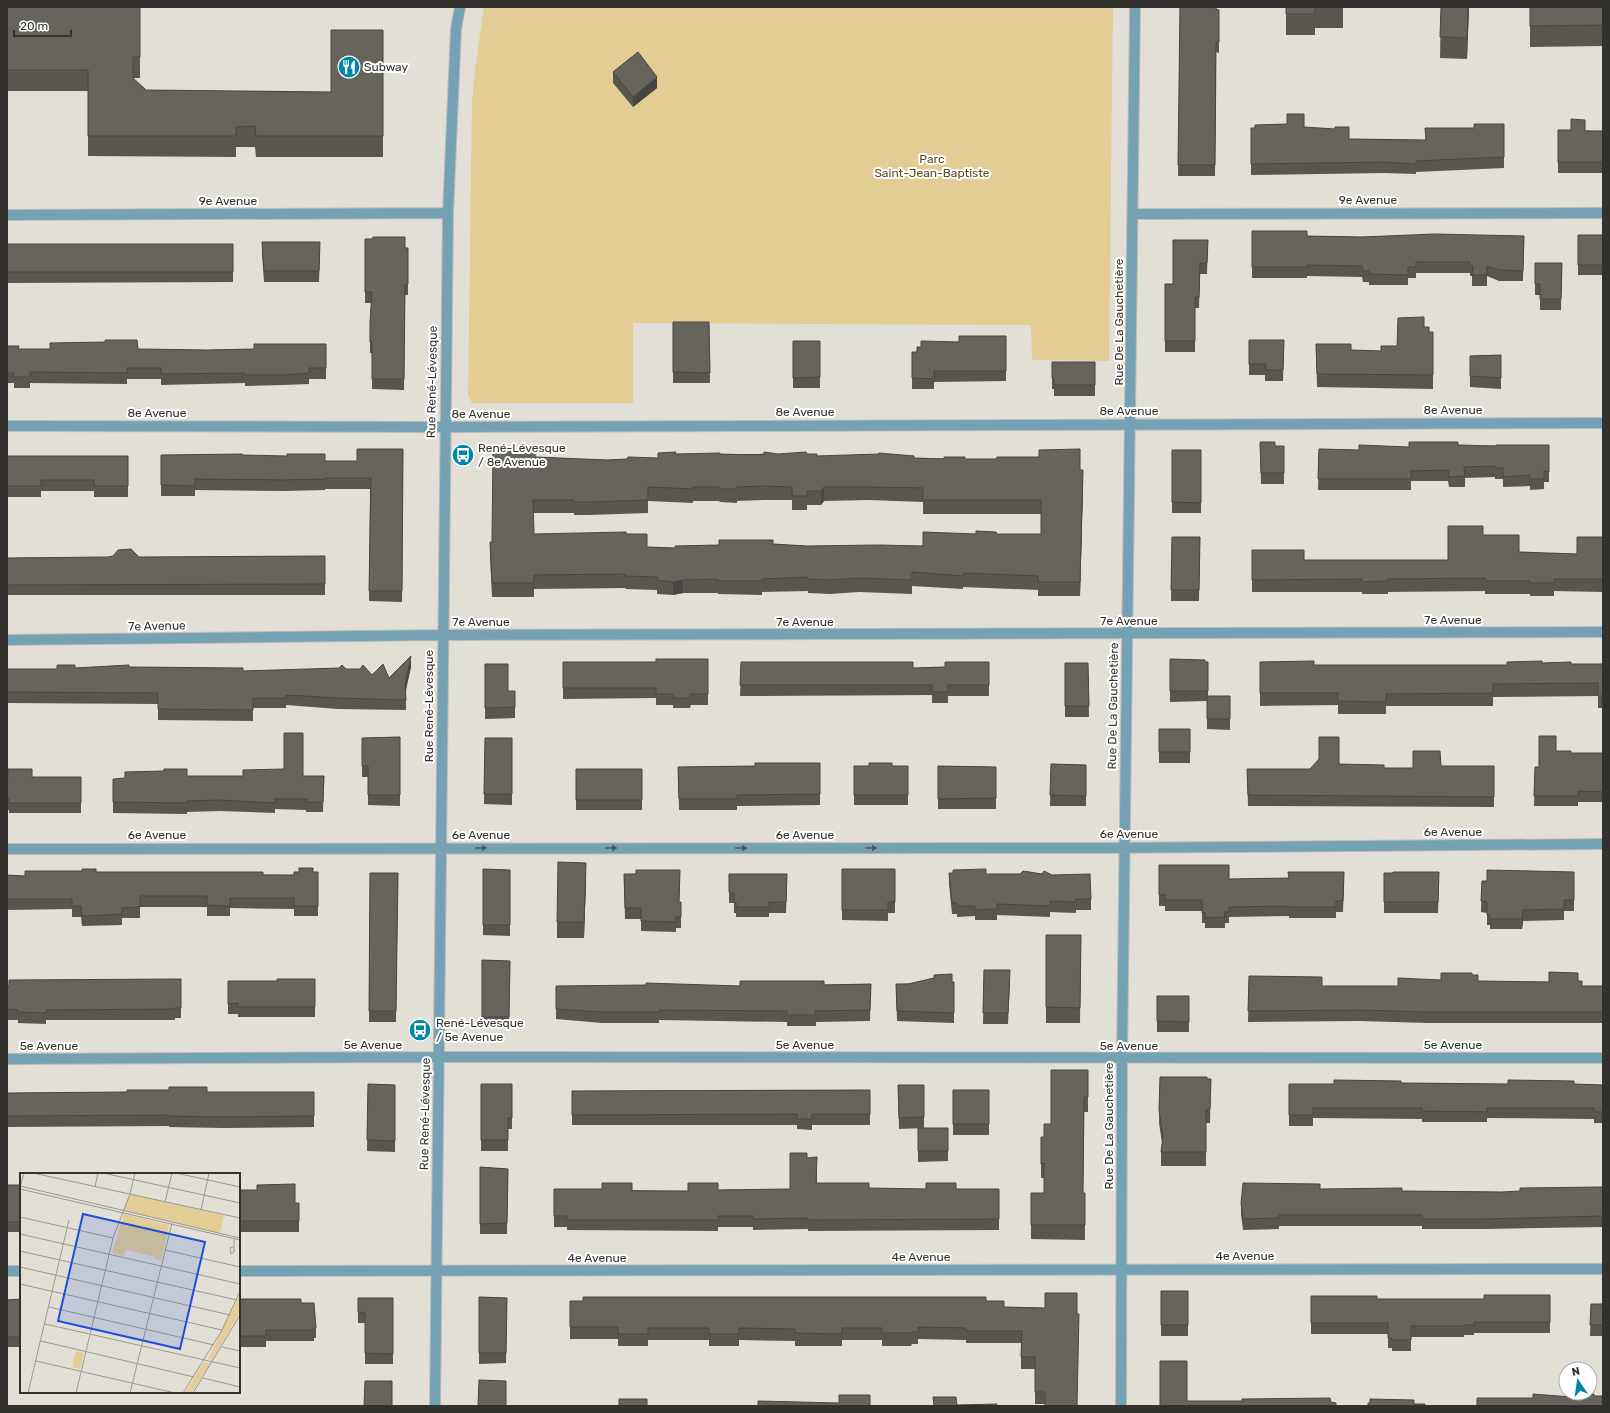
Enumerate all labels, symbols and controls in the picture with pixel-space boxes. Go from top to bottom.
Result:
scale bar [14,12,71,38]
text: 20 m [20,19,48,33]
restaurant icon: Subway [336,54,362,80]
place label: Subway [364,60,409,74]
park label: Parc Saint-Jean-Baptiste [874,152,990,180]
street label: 9e Avenue [1339,193,1398,207]
street label: 9e Avenue [199,194,258,208]
street label: Rue De La Gauchetière [1112,258,1126,386]
street label: Rue René-Lévesque [424,325,440,438]
street label: 8e Avenue [1423,403,1483,417]
street label: 8e Avenue [1099,404,1159,418]
street label: 8e Avenue [775,405,835,419]
street label: 8e Avenue [127,406,187,420]
street label: 8e Avenue [451,407,511,421]
place label: René-Lévesque / 8e Avenue [478,441,566,469]
bus stop icon: René-Lévesque / 8e Avenue [450,442,476,468]
street label: 7e Avenue [1424,613,1482,627]
street label: 7e Avenue [1100,614,1158,628]
street label: 7e Avenue [452,615,510,629]
street label: 7e Avenue [776,615,834,629]
street label: 7e Avenue [128,618,186,634]
street label: Rue De La Gauchetière [1105,642,1121,770]
street label: Rue René-Lévesque [422,649,436,762]
street label: 6e Avenue [1424,825,1483,839]
street label: 6e Avenue [1100,827,1159,841]
street label: 6e Avenue [128,828,187,842]
street label: 6e Avenue [452,828,511,842]
street label: 6e Avenue [776,828,835,842]
one-way arrow [475,845,488,851]
one-way arrow [605,845,618,851]
one-way arrow [735,845,748,851]
one-way arrow [865,845,878,851]
place label: René-Lévesque / 5e Avenue [436,1016,524,1044]
bus stop icon: René-Lévesque / 5e Avenue [407,1017,433,1043]
street label: 5e Avenue [344,1038,403,1052]
street label: 5e Avenue [776,1038,835,1052]
street label: 5e Avenue [1424,1038,1483,1052]
street label: 5e Avenue [20,1039,79,1053]
street label: 5e Avenue [1100,1039,1159,1053]
street label: Rue René-Lévesque [417,1057,433,1170]
street label: Rue De La Gauchetière [1102,1062,1116,1190]
inset map [20,1173,240,1393]
street label: 4e Avenue [1216,1249,1275,1263]
street label: 4e Avenue [892,1250,951,1264]
street label: 4e Avenue [568,1251,627,1265]
north arrow [1558,1361,1598,1401]
text: N [1571,1365,1581,1379]

